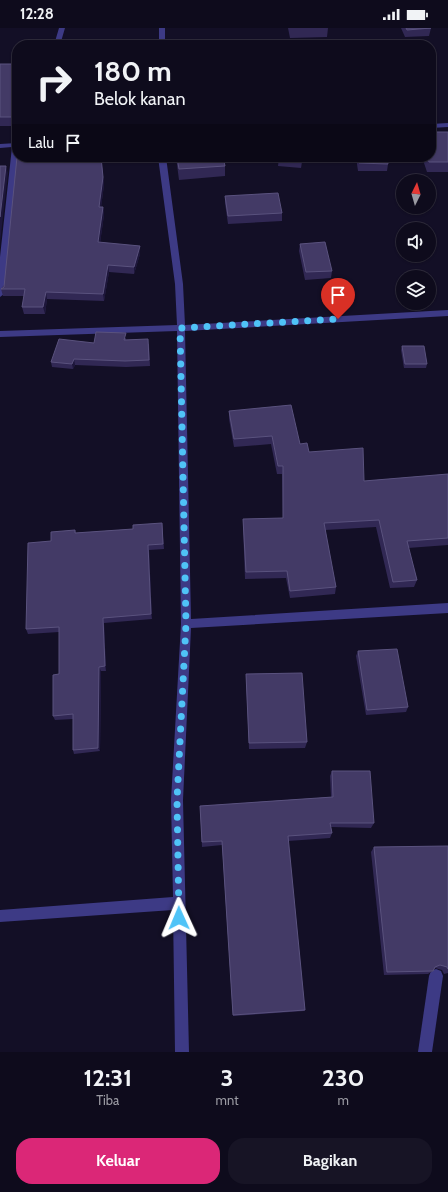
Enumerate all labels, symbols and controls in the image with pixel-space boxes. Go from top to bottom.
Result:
text: 12:28 [20,5,54,23]
text: 180 m [94,54,172,88]
icon: right [28,56,80,108]
text: Belok kanan [94,88,186,110]
icon: arrive [62,132,84,154]
text: Lalu [28,134,54,152]
north arrow [396,174,436,214]
map controls [396,174,436,310]
button: sound [396,222,436,262]
button: layers [396,270,436,310]
pin [321,278,355,319]
icon: arrive [327,284,349,306]
position arrow [158,897,200,939]
text: 12:31 [83,1063,132,1092]
text: 3 [221,1063,234,1092]
text: 230 [322,1063,365,1092]
text: Tiba [96,1092,119,1108]
text: mnt [216,1092,239,1108]
text: m [338,1092,349,1108]
button: Keluar [16,1138,220,1184]
button: Bagikan [228,1138,432,1184]

